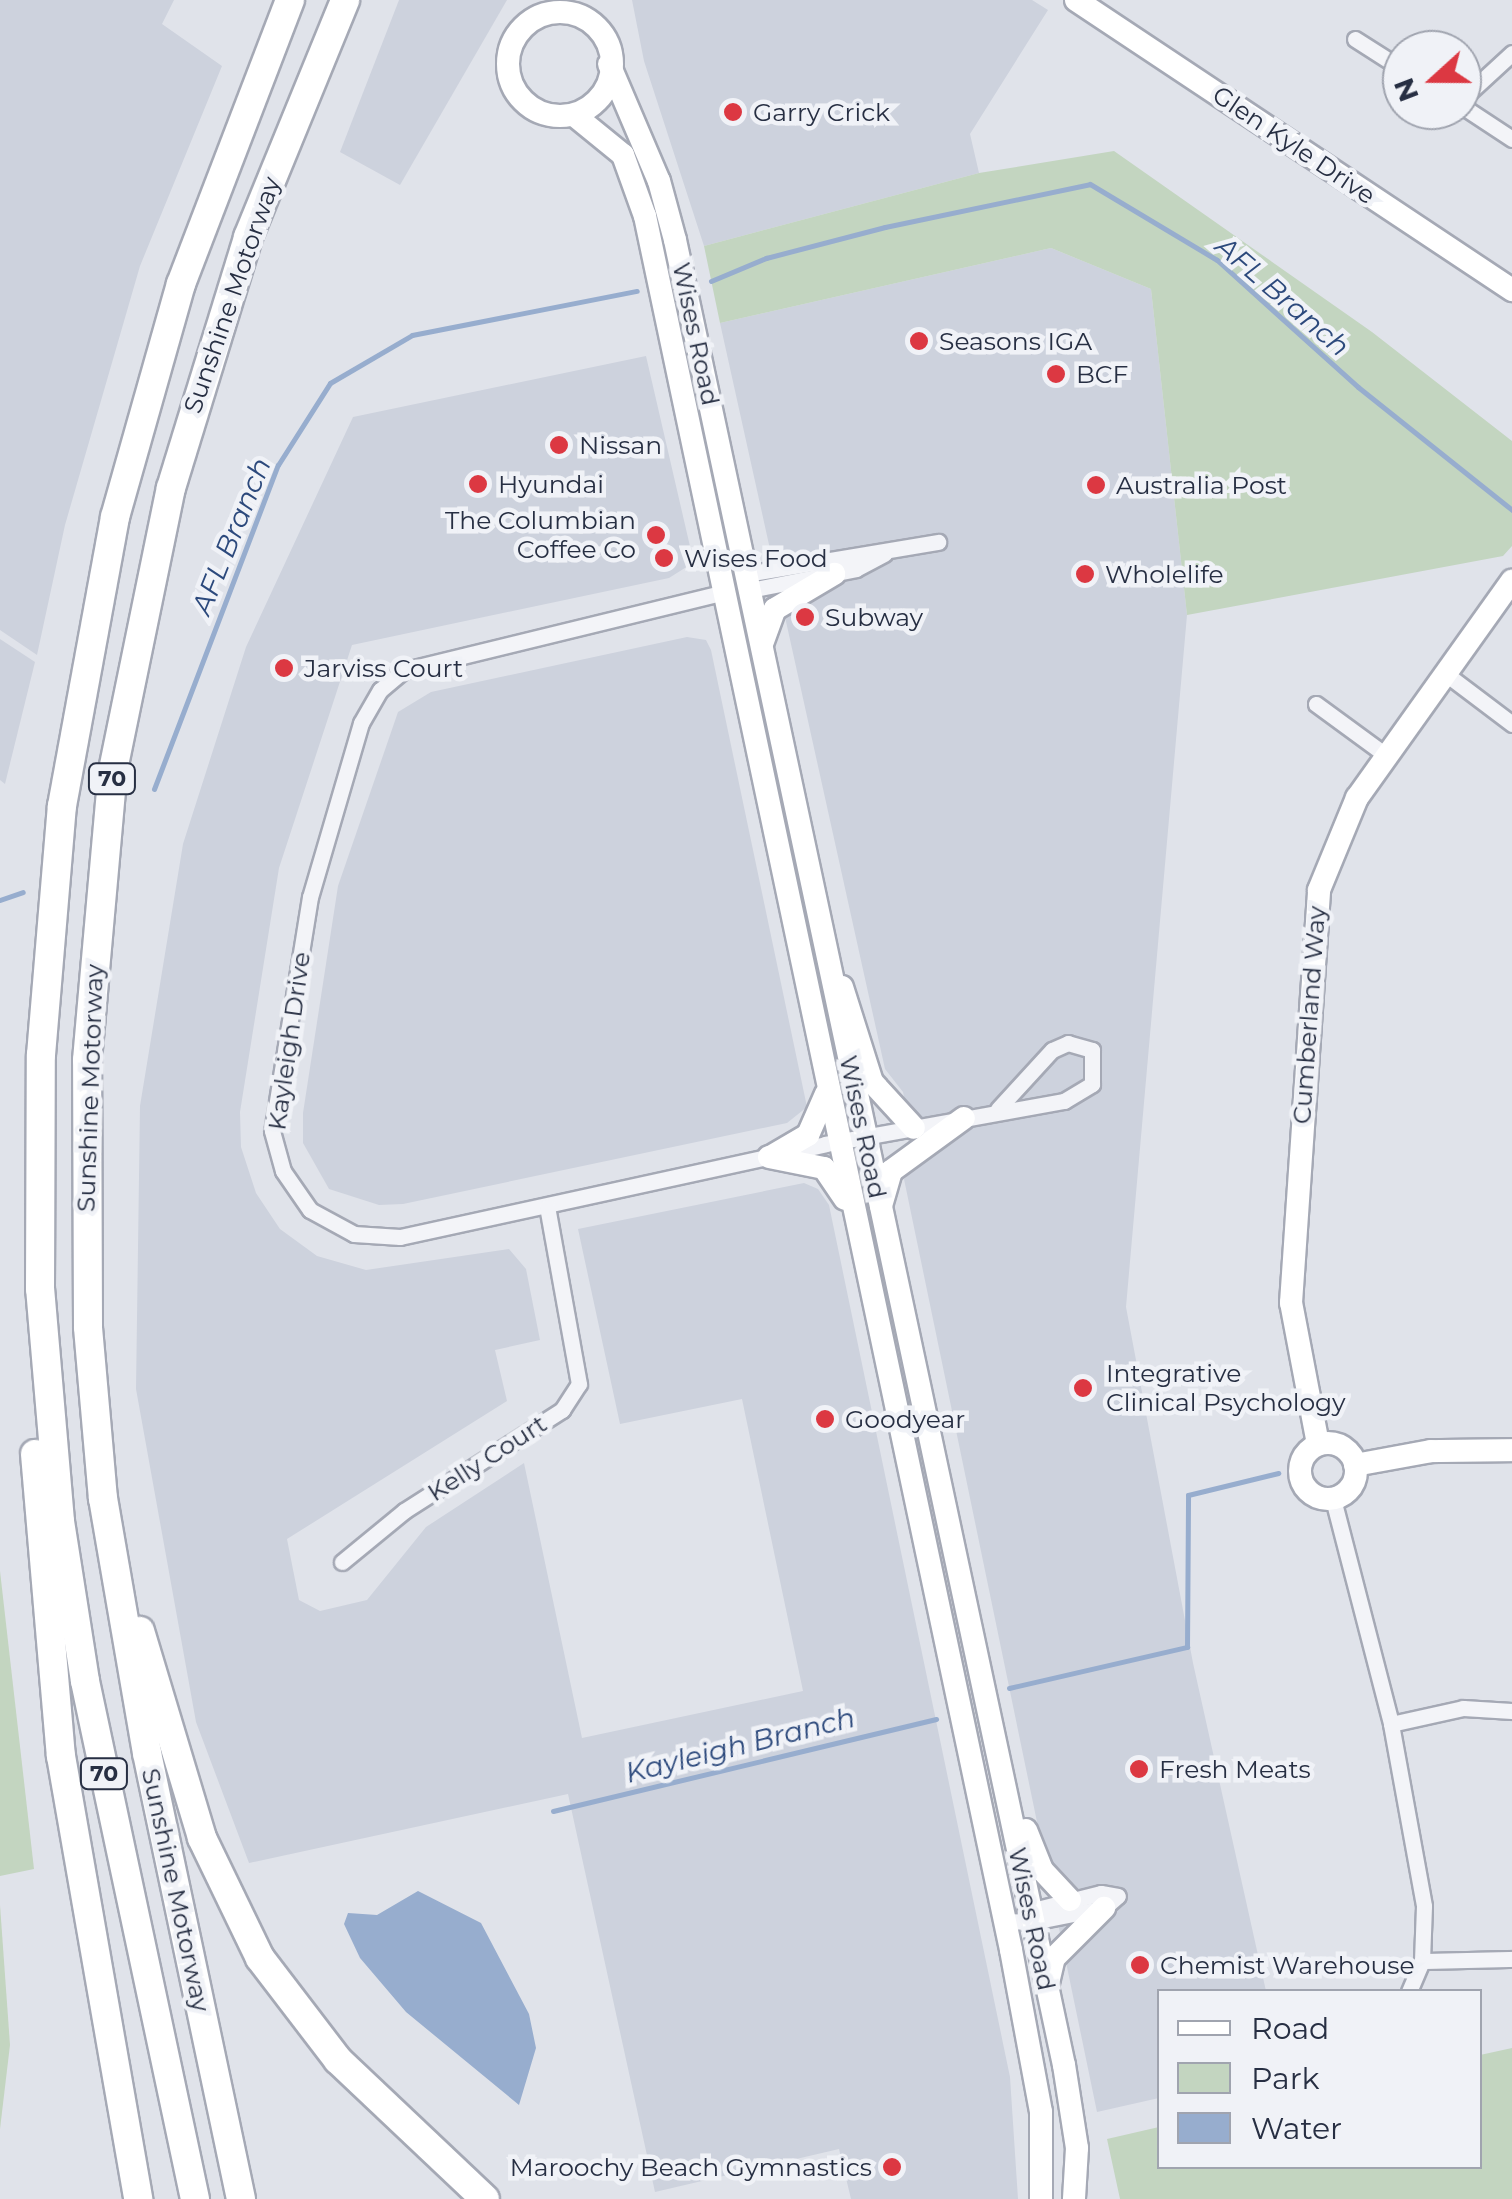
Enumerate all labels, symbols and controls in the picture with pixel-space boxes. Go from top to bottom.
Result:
north arrow [1382,30,1482,130]
text: N [1386,73,1426,107]
street label: Glen Kyle Drive [1207,80,1381,210]
place label: Garry Crick [753,97,890,127]
marker: Garry Crick [722,101,744,123]
street label: Sunshine Motorway [177,173,287,417]
water label: AFL Branch [1209,229,1357,363]
street label: Wises Road [666,260,726,408]
place label: Seasons IGA [939,326,1092,356]
marker: Seasons IGA [908,330,930,352]
place label: BCF [1076,359,1128,389]
marker: BCF [1045,363,1067,385]
place label: Nissan [579,430,662,460]
marker: Nissan [548,434,570,456]
water label: AFL Branch [184,453,278,619]
place label: Hyundai [498,469,604,499]
place label: Australia Post [1116,470,1287,500]
marker: Hyundai [467,473,489,495]
marker: Australia Post [1085,474,1107,496]
place label: The Columbian Coffee Co [445,506,636,565]
marker: The Columbian Coffee Co [645,524,667,546]
place label: Wises Food [684,543,828,573]
marker: Wises Food [653,547,675,569]
place label: Wholelife [1105,559,1224,589]
marker: Wholelife [1074,563,1096,585]
place label: Subway [825,602,923,632]
marker: Subway [794,606,816,628]
place label: Jarviss Court [304,653,463,683]
marker: Jarviss Court [273,657,295,679]
road number: 70 [87,762,137,796]
street label: Cumberland Way [1286,905,1332,1125]
street label: Kayleigh Drive [262,950,316,1132]
street label: Sunshine Motorway [71,964,109,1212]
street label: Wises Road [833,1053,893,1201]
place label: Integrative Clinical Psychology [1106,1359,1346,1418]
marker: Integrative Clinical Psychology [1070,1375,1096,1401]
place label: Goodyear [845,1404,965,1434]
street label: Kelly Court [422,1408,552,1508]
marker: Goodyear [814,1408,836,1430]
water label: Kayleigh Branch [622,1700,858,1790]
place label: Fresh Meats [1159,1754,1311,1784]
road number: 70 [79,1757,129,1791]
marker: Fresh Meats [1128,1758,1150,1780]
street label: Sunshine Motorway [136,1766,216,2014]
street label: Wises Road [1002,1845,1062,1993]
place label: Chemist Warehouse [1160,1950,1415,1980]
marker: Chemist Warehouse [1129,1954,1151,1976]
legend [1157,1989,1482,2169]
text: Road [1251,2010,1329,2047]
text: Park [1251,2060,1320,2097]
text: Water [1251,2110,1342,2147]
place label: Maroochy Beach Gymnastics [510,2152,872,2182]
marker: Maroochy Beach Gymnastics [881,2156,903,2178]

